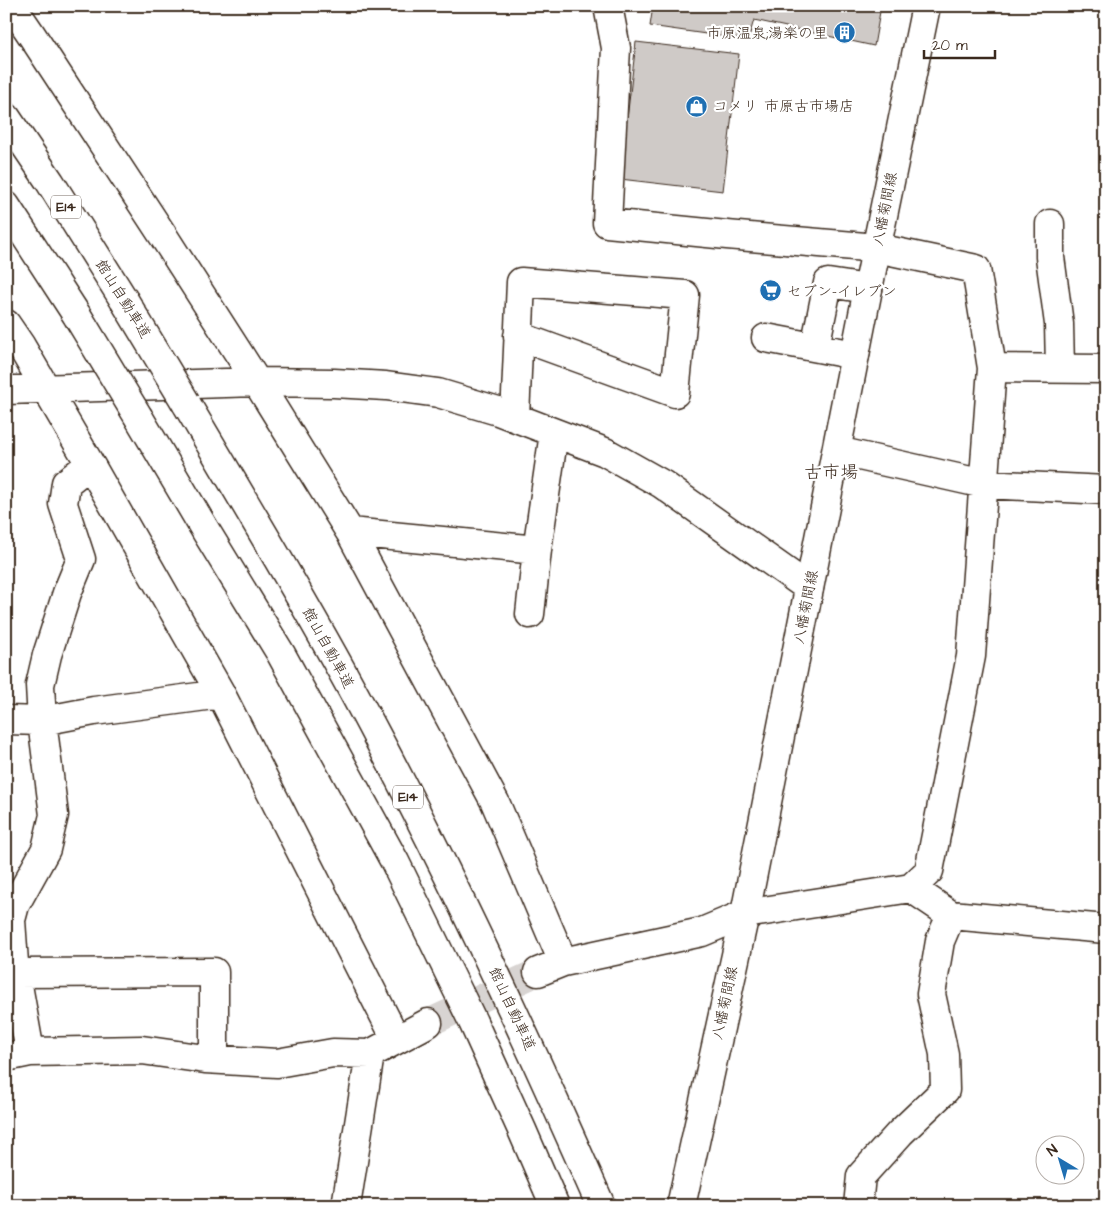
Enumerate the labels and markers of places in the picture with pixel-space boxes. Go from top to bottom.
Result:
building icon: 市原温泉;湯楽の里 [832,21,856,45]
place label: 市原温泉;湯楽の里 [706,23,828,44]
shop icon: コメリ 市原古市場店 [685,94,709,118]
place label: コメリ 市原古市場店 [713,96,854,117]
supermarket icon: セブン-イレブン [759,279,783,303]
place label: セブン-イレブン [787,281,897,302]

